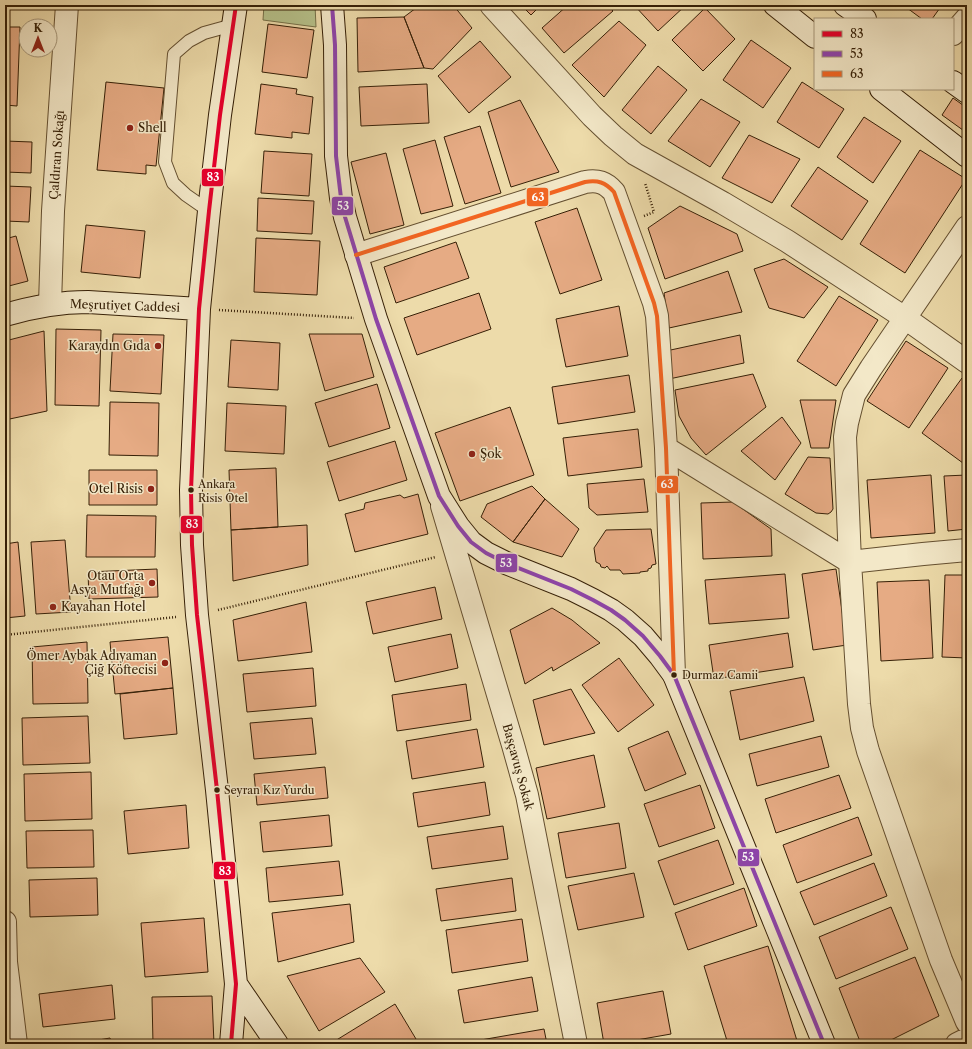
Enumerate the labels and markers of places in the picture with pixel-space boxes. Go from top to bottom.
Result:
place label: Shell [138,120,167,135]
marker: Shell [125,123,135,133]
place label: Karaydın Gıda [68,338,151,353]
marker: Karaydın Gıda [153,341,163,351]
place label: Şok [480,446,503,461]
marker: Şok [467,449,477,459]
place label: Ankara Risis Otel [197,477,248,505]
place label: Otel Risis [89,481,143,496]
marker: Otel Risis [146,484,156,494]
marker: Ankara Risis Otel [186,485,196,495]
place label: Otau Orta Asya Mutfağı [69,568,145,597]
marker: Otau Orta Asya Mutfağı [147,578,157,588]
place label: Kayahan Hotel [61,599,146,614]
marker: Kayahan Hotel [48,602,58,612]
place label: Ömer Aybak Adıyaman Çiğ Köftecisi [27,647,157,677]
marker: Ömer Aybak Adıyaman Çiğ Köftecisi [160,658,170,668]
place label: Durmaz Camii [682,668,759,682]
marker: Durmaz Camii [669,670,679,680]
place label: Seyran Kız Yurdu [224,783,315,797]
marker: Seyran Kız Yurdu [212,785,222,795]

